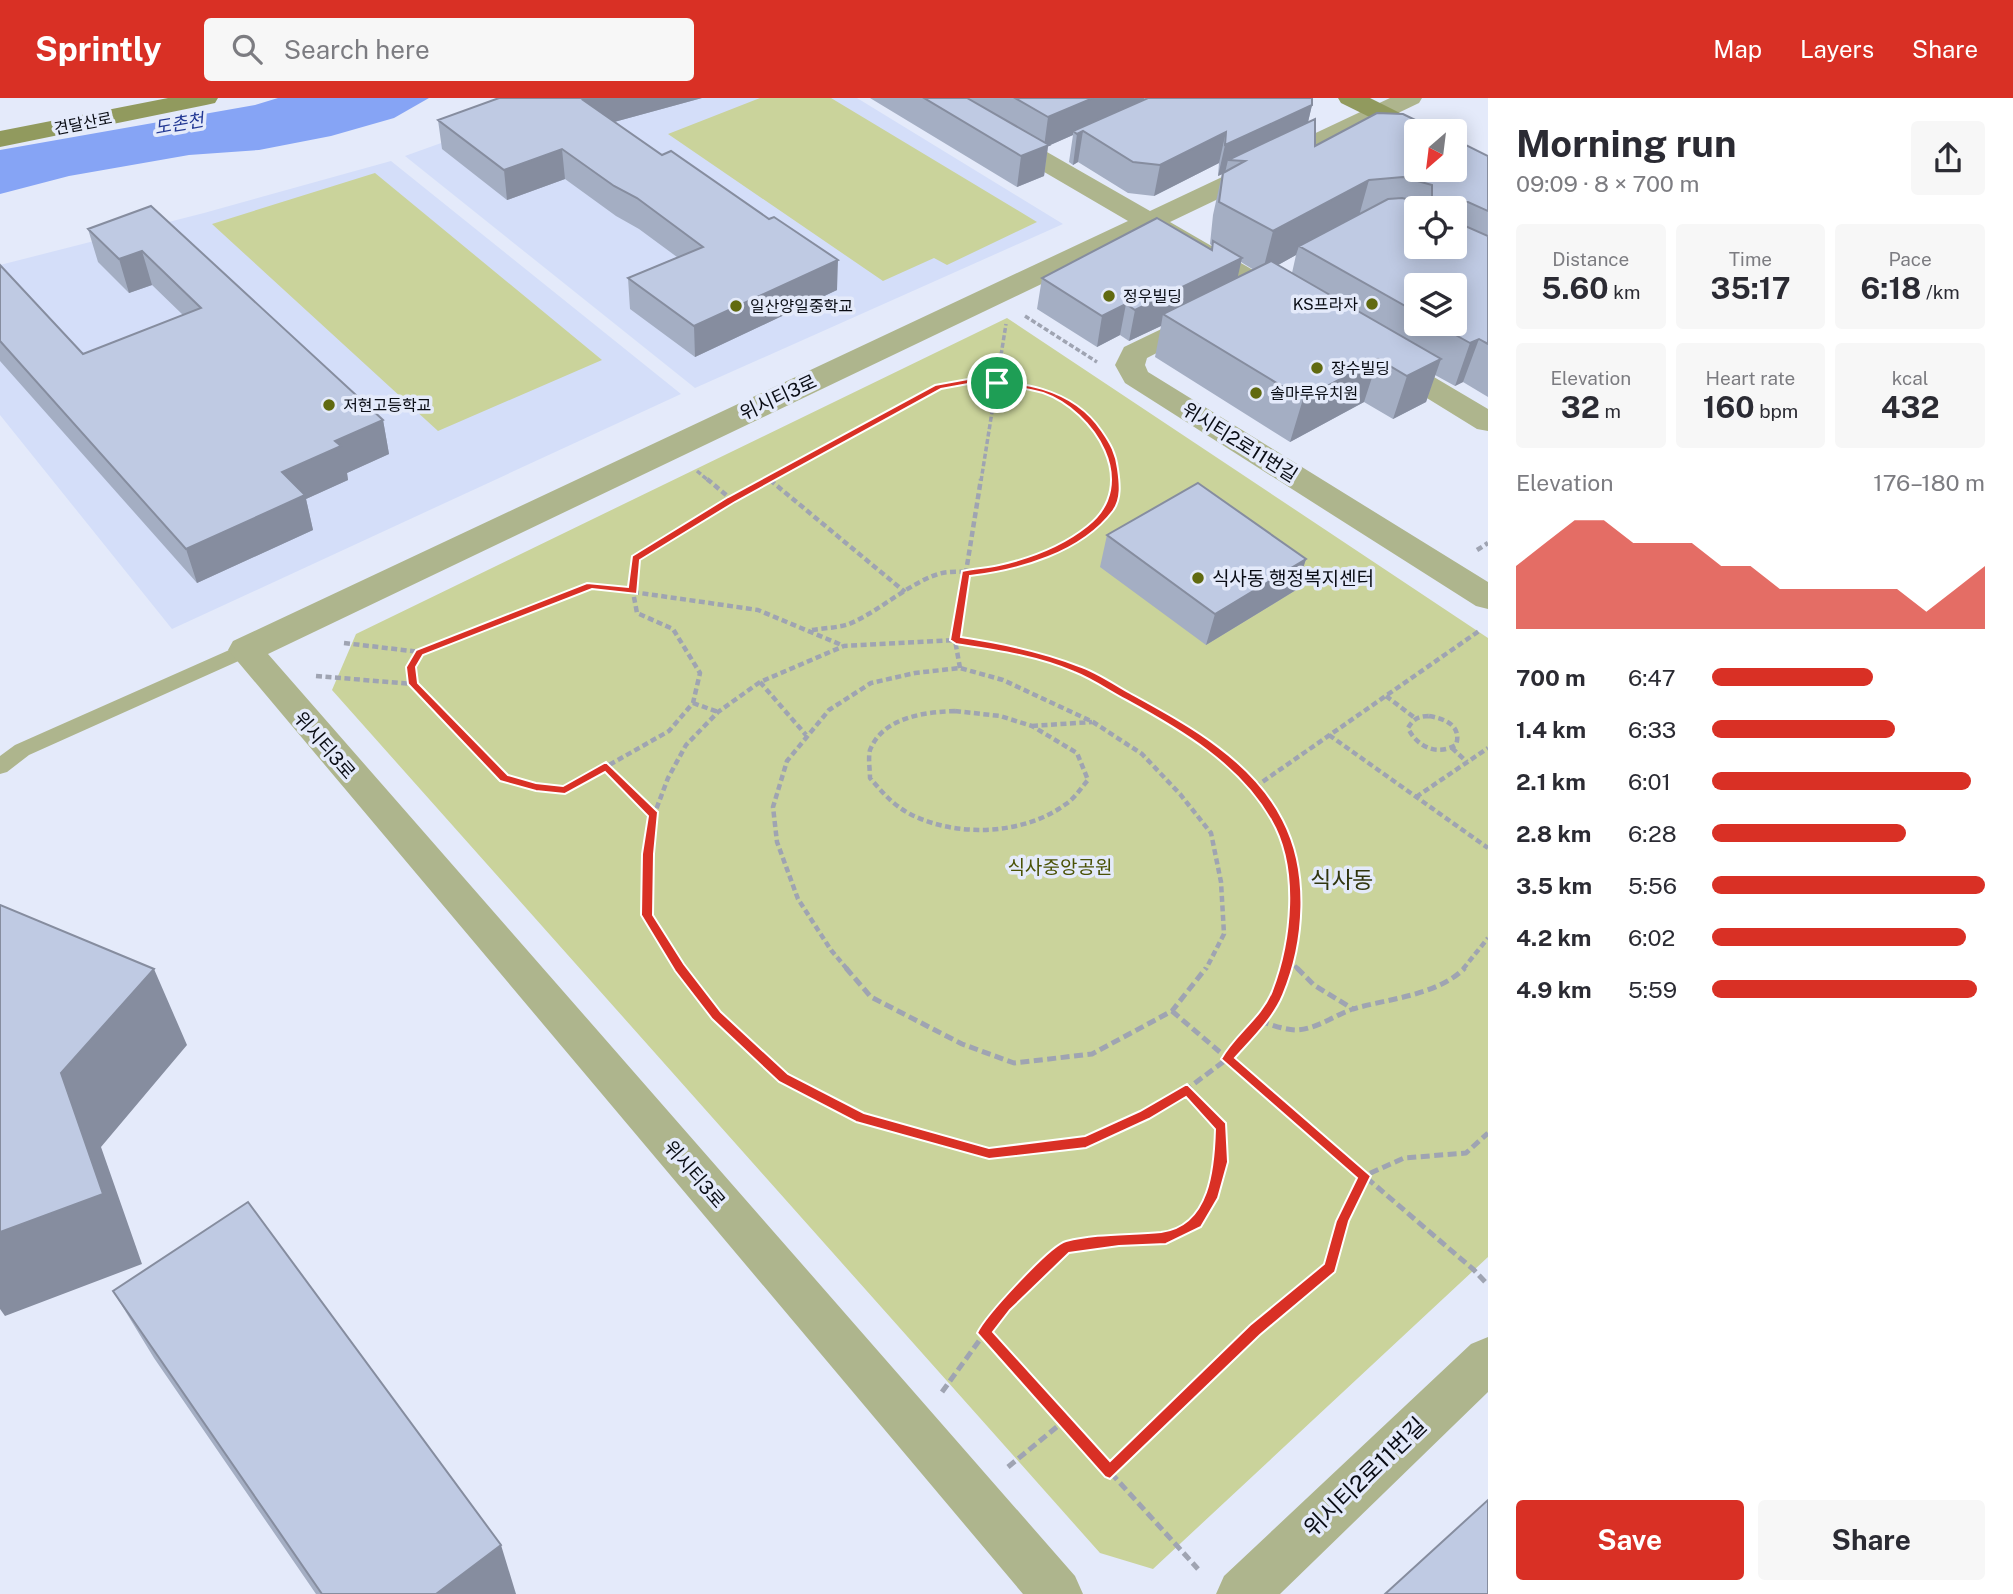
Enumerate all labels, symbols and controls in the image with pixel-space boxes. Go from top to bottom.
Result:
search box [204,18,694,81]
text: Sprintly [35,30,162,68]
icon: search [228,30,266,68]
text: Search here [284,34,430,65]
text: Map [1713,35,1762,63]
text: Layers [1800,35,1874,63]
text: Share [1912,35,1978,63]
street label: 견달산로 [52,108,114,138]
water label: 도촌천 [153,108,208,138]
north arrow [1404,119,1466,182]
map controls [1404,119,1467,336]
text: Morning run [1516,121,1737,166]
button: share [1911,121,1985,195]
text: 09:09 · 8 × 700 m [1516,170,1699,197]
button: locate [1404,196,1467,259]
text: Distance [1552,248,1629,270]
text: Time [1729,248,1772,270]
text: Pace [1888,248,1932,270]
text: 5.60 [1541,270,1609,306]
text: 35:17 [1711,270,1790,306]
text: 6:18 [1861,270,1921,306]
button: layers [1404,273,1467,336]
text: km [1609,281,1640,303]
text: /km [1921,281,1960,303]
place label: 정우빌딩 [1123,287,1182,306]
marker: 정우빌딩 [1101,288,1117,304]
place label: KS프라자 [1293,295,1358,314]
marker: KS프라자 [1364,296,1380,312]
place label: 일산양일중학교 [750,297,853,316]
marker: 일산양일중학교 [728,298,744,314]
pin [967,353,1027,413]
place label: 장수빌딩 [1331,359,1390,378]
marker: 장수빌딩 [1309,360,1325,376]
icon: arrive [978,364,1016,402]
text: Elevation [1551,367,1631,389]
text: Heart rate [1706,367,1795,389]
text: kcal [1892,367,1929,389]
street label: 위시티3로 [736,370,820,424]
place label: 솔마루유치원 [1270,384,1358,403]
marker: 솔마루유치원 [1248,385,1264,401]
text: 32 [1561,389,1600,425]
text: 160 [1703,389,1755,425]
text: 432 [1881,389,1940,425]
place label: 저현고등학교 [343,396,431,415]
marker: 저현고등학교 [321,397,337,413]
street label: 위시티2로11번길 [1178,398,1302,486]
text: m [1600,400,1621,422]
text: bpm [1755,400,1798,422]
text: Elevation [1516,469,1614,496]
text: 176–180 m [1873,469,1985,496]
place label: 식사동 행정복지센터 [1212,567,1374,589]
marker: 식사동 행정복지센터 [1190,570,1206,586]
text: 700 m [1516,664,1586,691]
text: 6:47 [1628,664,1676,691]
street label: 위시티3로 [290,707,360,783]
text: 1.4 km [1516,716,1586,743]
text: 6:33 [1628,716,1676,743]
text: 2.1 km [1516,768,1586,795]
text: 6:01 [1628,768,1671,795]
text: 2.8 km [1516,820,1591,847]
text: 6:28 [1628,820,1677,847]
park label: 식사중앙공원 [1008,856,1112,878]
district label: 식사동 [1310,866,1374,893]
text: 3.5 km [1516,872,1592,899]
text: 5:56 [1628,872,1677,899]
text: 4.2 km [1516,924,1591,951]
text: 6:02 [1628,924,1675,951]
text: 4.9 km [1516,976,1592,1003]
text: 5:59 [1628,976,1677,1003]
street label: 위시티3로 [660,1136,730,1212]
street label: 위시티2로11번길 [1298,1412,1431,1542]
button: Save [1516,1500,1744,1580]
button: Share [1758,1500,1985,1580]

